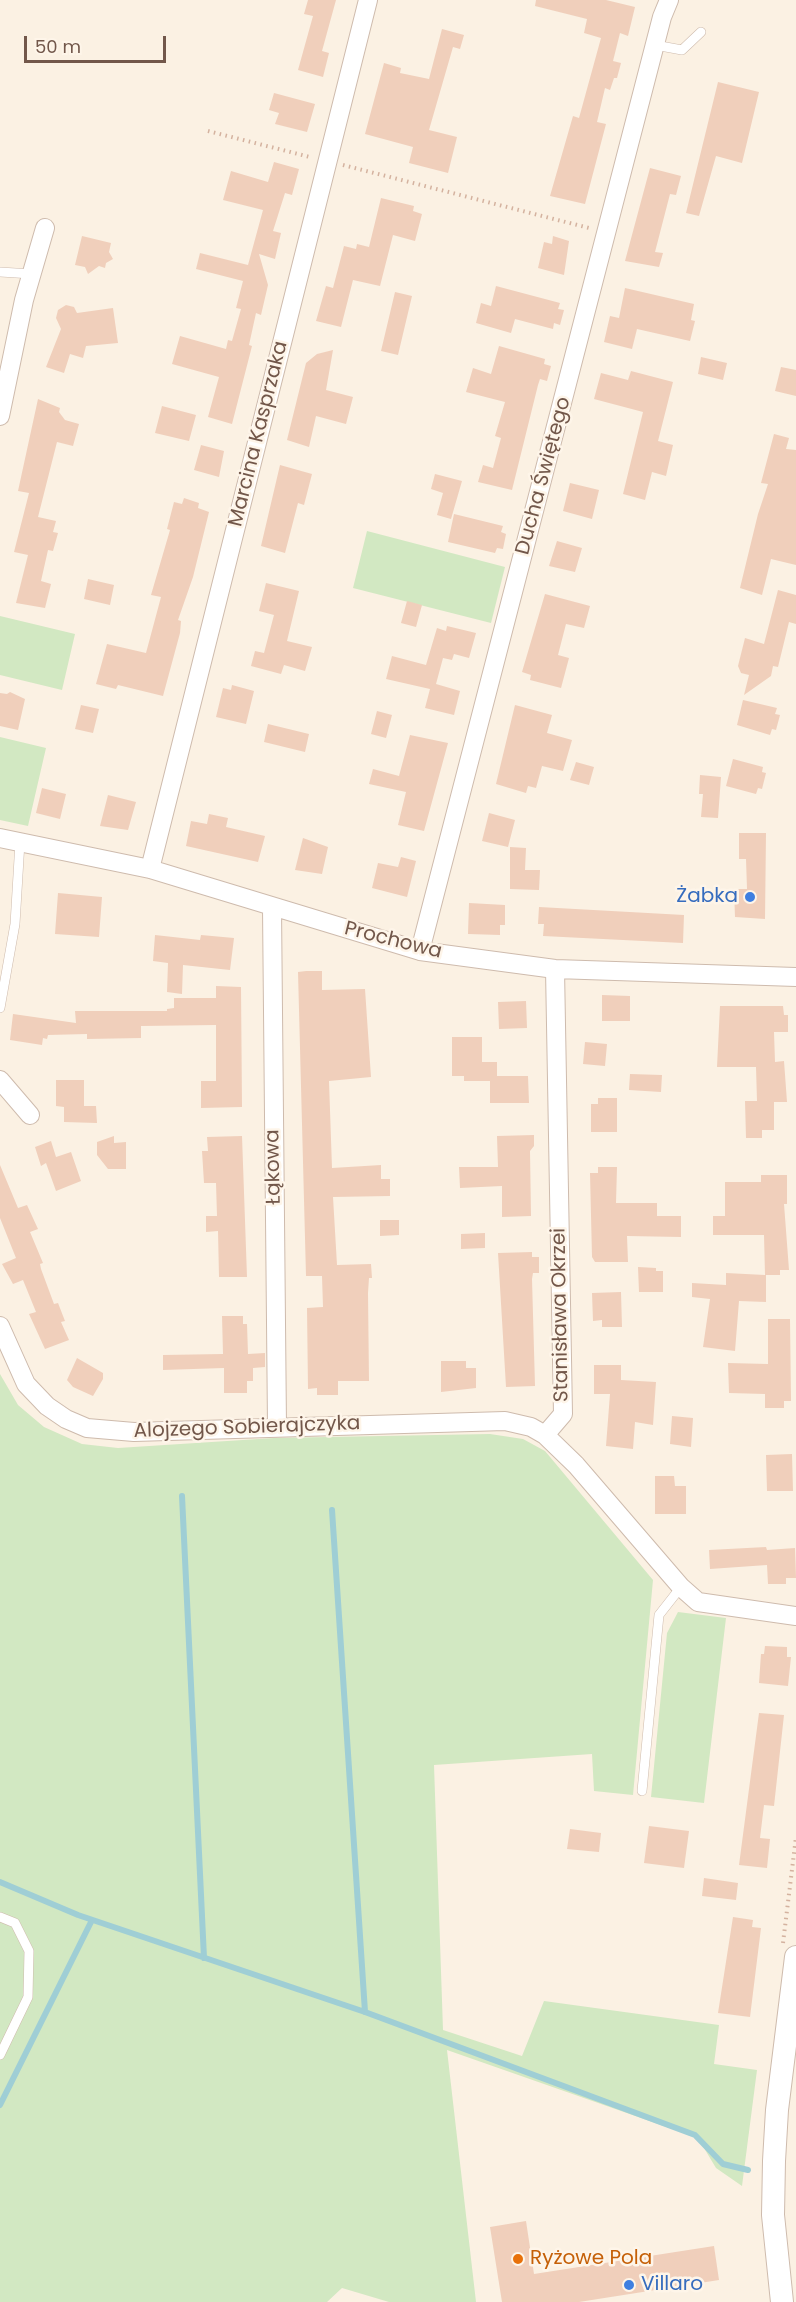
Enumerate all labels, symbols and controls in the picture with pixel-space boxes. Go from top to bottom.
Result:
scale bar [27,24,170,62]
text: 50 m [35,34,81,59]
street label: Marcina Kasprzaka [224,339,294,529]
street label: Ducha Świętego [511,395,577,557]
place label: Żabka [676,885,738,909]
marker: Żabka [743,890,757,904]
street label: Prochowa [342,917,444,965]
street label: Łąkowa [261,1129,287,1205]
street label: Stanisława Okrzei [547,1228,575,1402]
street label: Alojzego Sobierajczyka [133,1412,361,1444]
place label: Ryżowe Pola [530,2247,652,2271]
marker: Ryżowe Pola [511,2252,525,2266]
place label: Villaro [641,2273,703,2297]
marker: Villaro [622,2278,636,2292]

